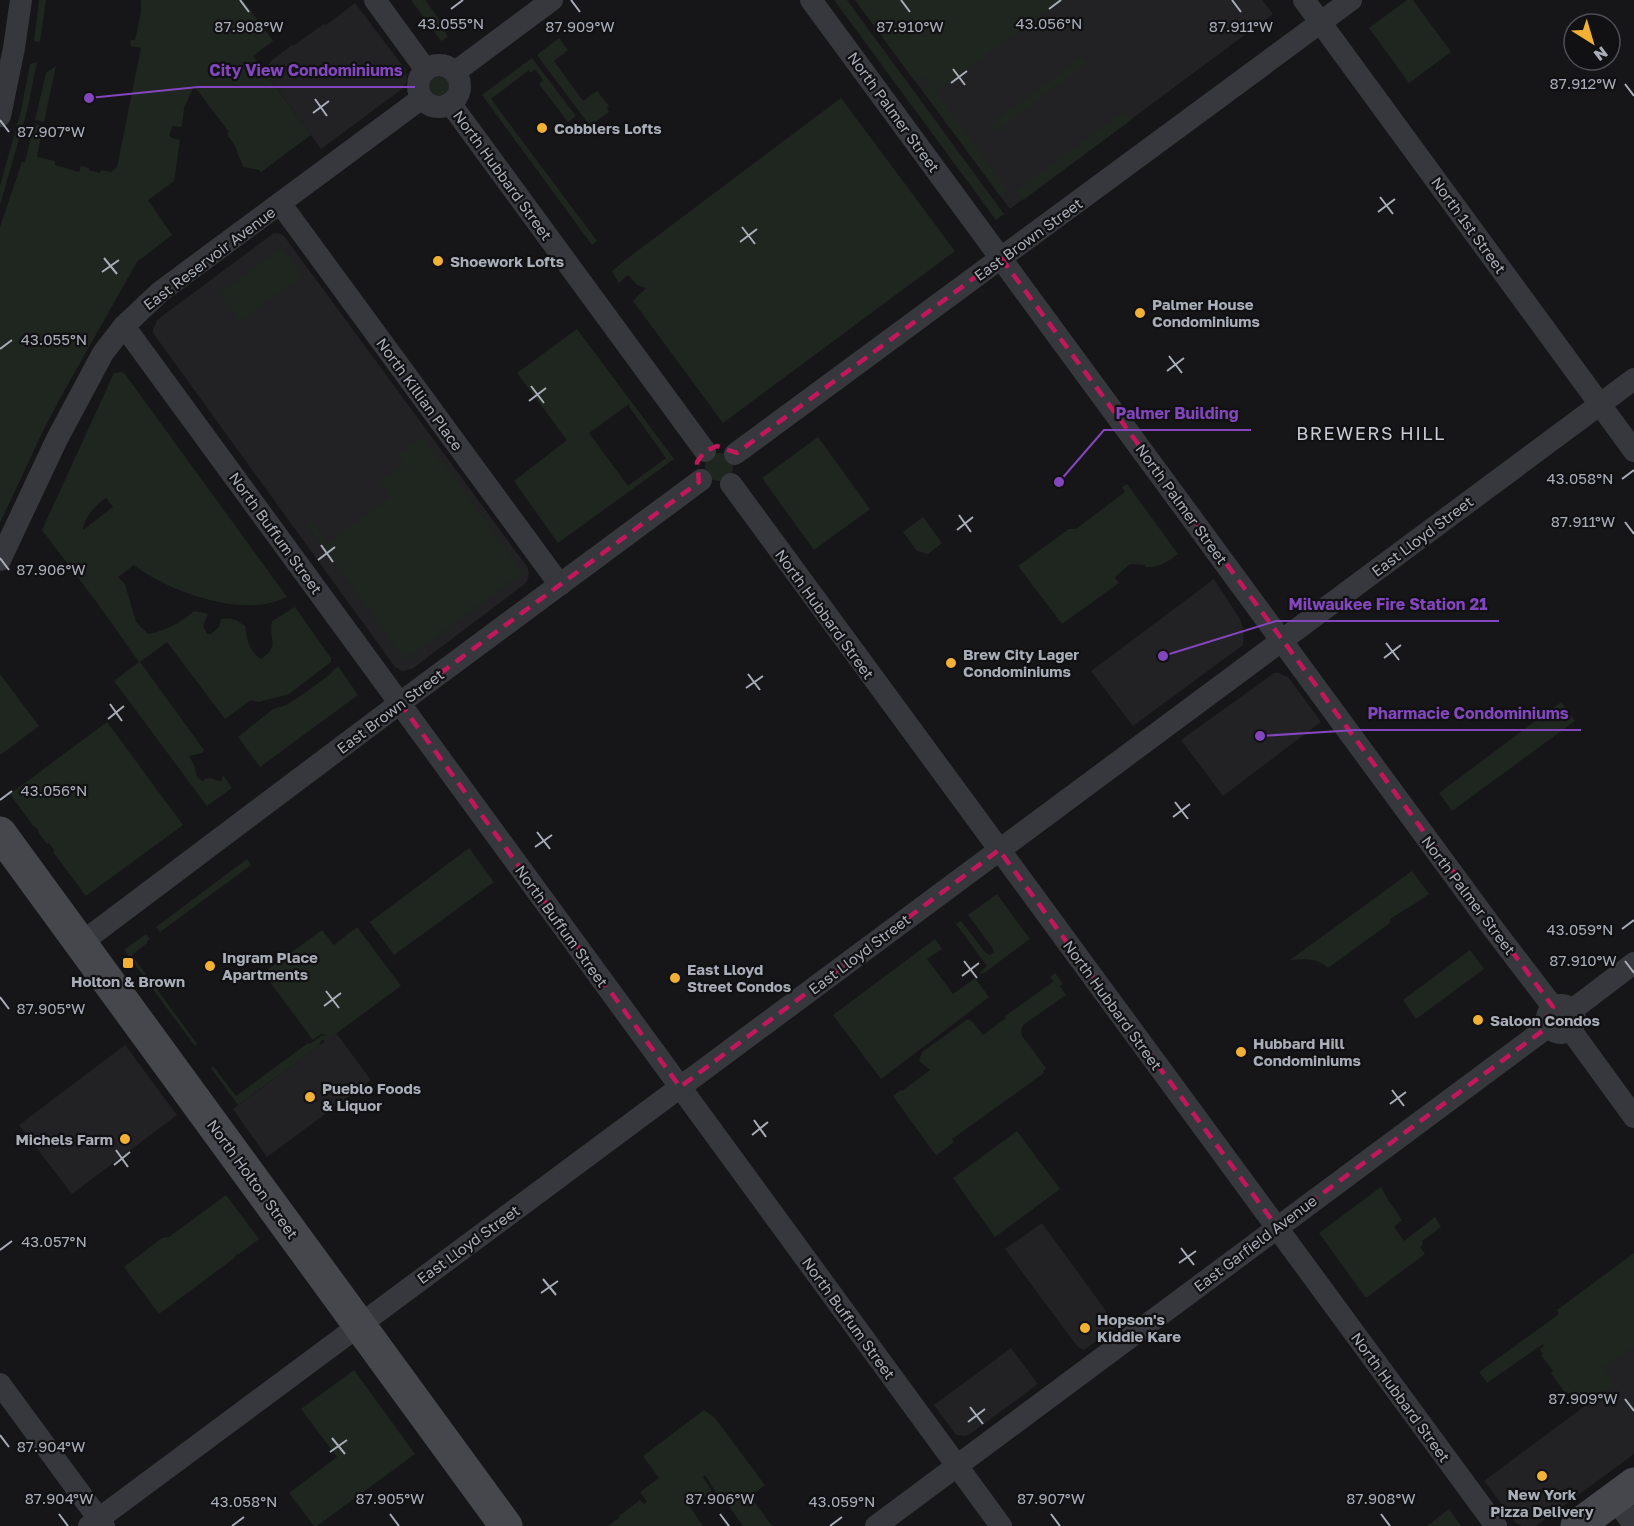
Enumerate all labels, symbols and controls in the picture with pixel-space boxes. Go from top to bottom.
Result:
north arrow [1562,12,1622,72]
text: 43.055°N [418,14,484,32]
text: 43.056°N [1016,14,1082,32]
text: 87.908°W [214,17,284,35]
text: 87.909°W [545,17,615,35]
text: 87.910°W [876,17,944,35]
text: 87.911°W [1209,17,1273,35]
text: N [1590,42,1612,66]
street label: North Palmer Street [844,48,944,176]
callout: City View Condominiums [198,53,415,87]
text: City View Condominiums [209,60,403,80]
text: 87.912°W [1550,74,1616,92]
street label: North Hubbard Street [450,107,556,243]
place label: Cobblers Lofts [554,119,662,137]
marker: Cobblers Lofts [535,121,549,135]
text: 87.907°W [17,122,85,140]
street label: North 1st Street [1428,173,1510,277]
street label: East Brown Street [970,194,1086,284]
street label: East Reservoir Avenue [139,202,279,313]
place label: Shoework Lofts [450,252,564,270]
marker: Shoework Lofts [431,254,445,268]
place label: Palmer House Condominiums [1152,295,1260,330]
marker: Palmer House Condominiums [1133,306,1147,320]
text: 43.055°N [21,330,87,348]
street label: North Killian Place [373,334,467,454]
callout: Palmer Building [1104,396,1251,430]
text: Palmer Building [1115,403,1239,423]
district label: BREWERS HILL [1296,422,1446,444]
street label: North Palmer Street [1132,440,1232,568]
street label: North Buffum Street [226,469,326,597]
text: 43.058°N [1547,469,1613,487]
street label: East Lloyd Street [1368,492,1476,580]
text: 87.911°W [1551,512,1615,530]
street label: North Hubbard Street [772,546,878,682]
text: 87.906°W [16,560,86,578]
callout: Milwaukee Fire Station 21 [1276,587,1499,621]
text: Milwaukee Fire Station 21 [1289,594,1488,614]
place label: Brew City Lager Condominiums [963,645,1079,680]
marker: Brew City Lager Condominiums [944,656,958,670]
street label: East Brown Street [333,665,447,757]
callout: Pharmacie Condominiums [1356,696,1581,730]
text: Pharmacie Condominiums [1367,703,1569,723]
text: 43.056°N [21,781,87,799]
street label: North Palmer Street [1418,832,1520,958]
street label: North Buffum Street [512,862,612,990]
street label: East Lloyd Street [805,910,913,998]
text: 43.059°N [1547,920,1613,938]
street label: North Hubbard Street [1060,937,1166,1073]
place label: Ingram Place Apartments [222,948,318,983]
text: 87.910°W [1549,951,1617,969]
marker: Holton & Brown [121,956,135,970]
marker: Ingram Place Apartments [203,959,217,973]
place label: East Lloyd Street Condos [687,960,791,995]
marker: East Lloyd Street Condos [668,971,682,985]
place label: Holton & Brown [71,972,185,990]
text: 87.905°W [17,999,85,1017]
place label: Saloon Condos [1490,1011,1600,1029]
marker: Saloon Condos [1471,1013,1485,1027]
place label: Hubbard Hill Condominiums [1253,1034,1361,1069]
marker: Hubbard Hill Condominiums [1234,1045,1248,1059]
place label: Pueblo Foods & Liquor [322,1079,421,1114]
marker: Pueblo Foods & Liquor [303,1090,317,1104]
street label: North Holton Street [204,1116,302,1242]
place label: Michels Farm [16,1130,113,1148]
marker: Michels Farm [118,1132,132,1146]
street label: East Garfield Avenue [1190,1191,1320,1295]
street label: East Lloyd Street [413,1201,523,1287]
text: 43.057°N [21,1232,87,1250]
street label: North Buffum Street [799,1254,899,1382]
place label: Hopson's Kiddie Kare [1097,1310,1181,1345]
marker: Hopson's Kiddie Kare [1078,1321,1092,1335]
street label: North Hubbard Street [1348,1329,1454,1465]
text: 87.909°W [1548,1389,1618,1407]
text: 87.904°W [17,1437,85,1455]
marker: New York Pizza Delivery [1535,1469,1549,1483]
place label: New York Pizza Delivery [1490,1485,1594,1520]
text: 87.904°W [25,1489,93,1507]
text: 87.905°W [356,1489,424,1507]
text: 87.906°W [685,1489,755,1507]
text: 87.907°W [1017,1489,1085,1507]
text: 87.908°W [1346,1489,1416,1507]
text: 43.058°N [211,1492,277,1510]
text: 43.059°N [809,1492,875,1510]

